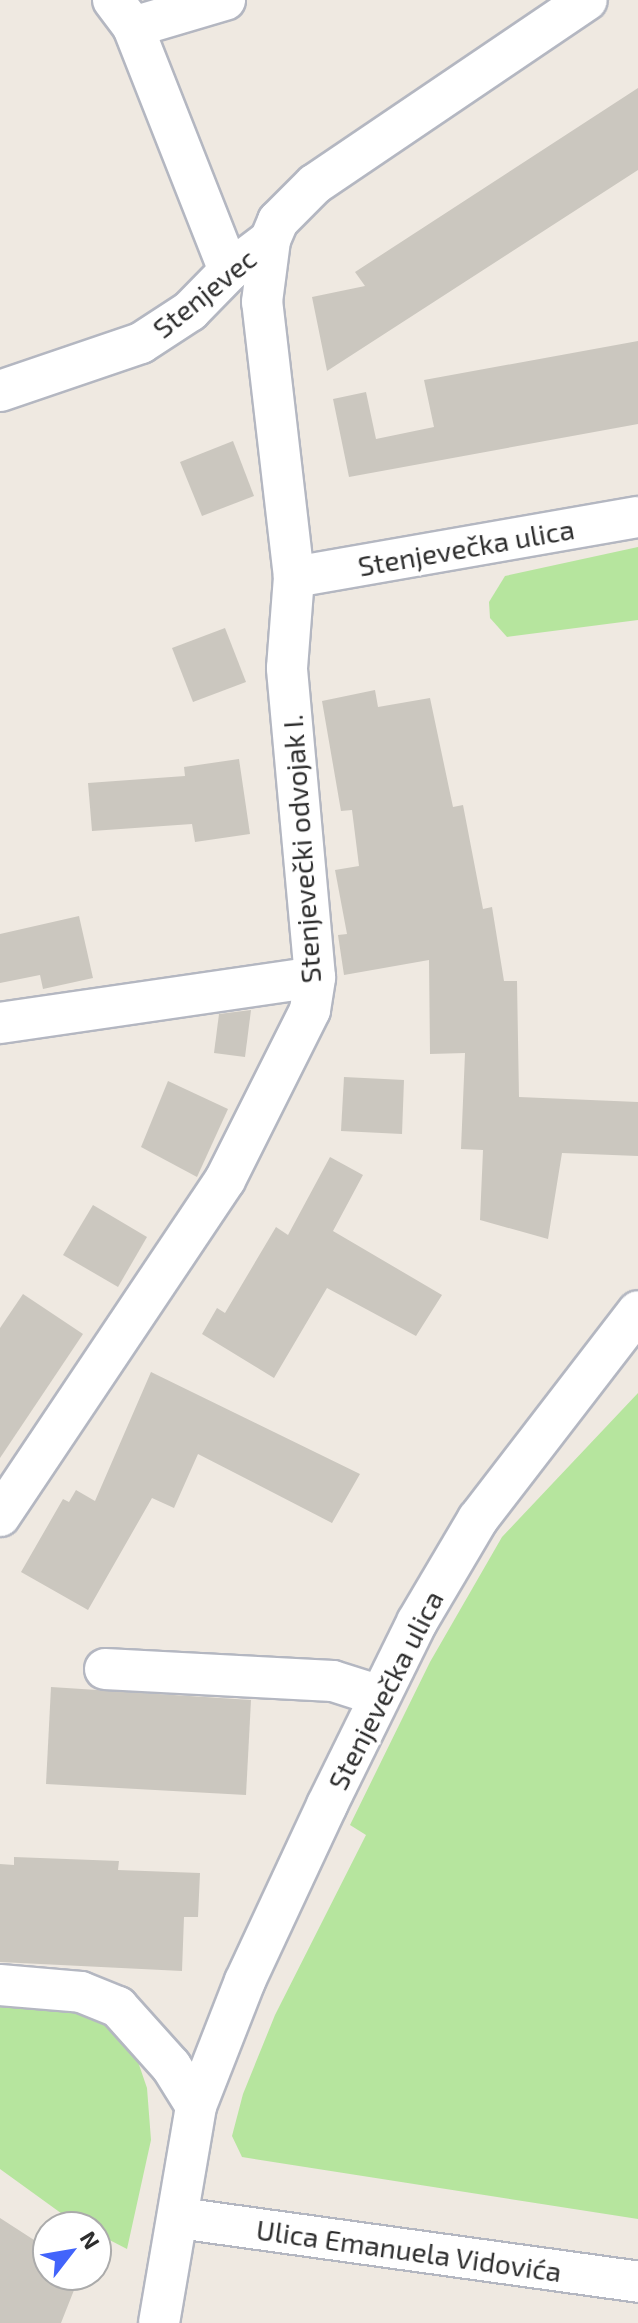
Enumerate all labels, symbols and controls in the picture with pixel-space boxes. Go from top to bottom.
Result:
street label: Stenjevec [146,241,262,345]
street label: Stenjevečka ulica [355,511,577,583]
street label: Stenjevečki odvojak I. [275,713,327,985]
street label: Stenjevečka ulica [320,1585,450,1795]
north arrow [32,2211,112,2291]
street label: Ulica Emanuela Vidovića [254,2212,564,2288]
text: N [76,2226,106,2253]

